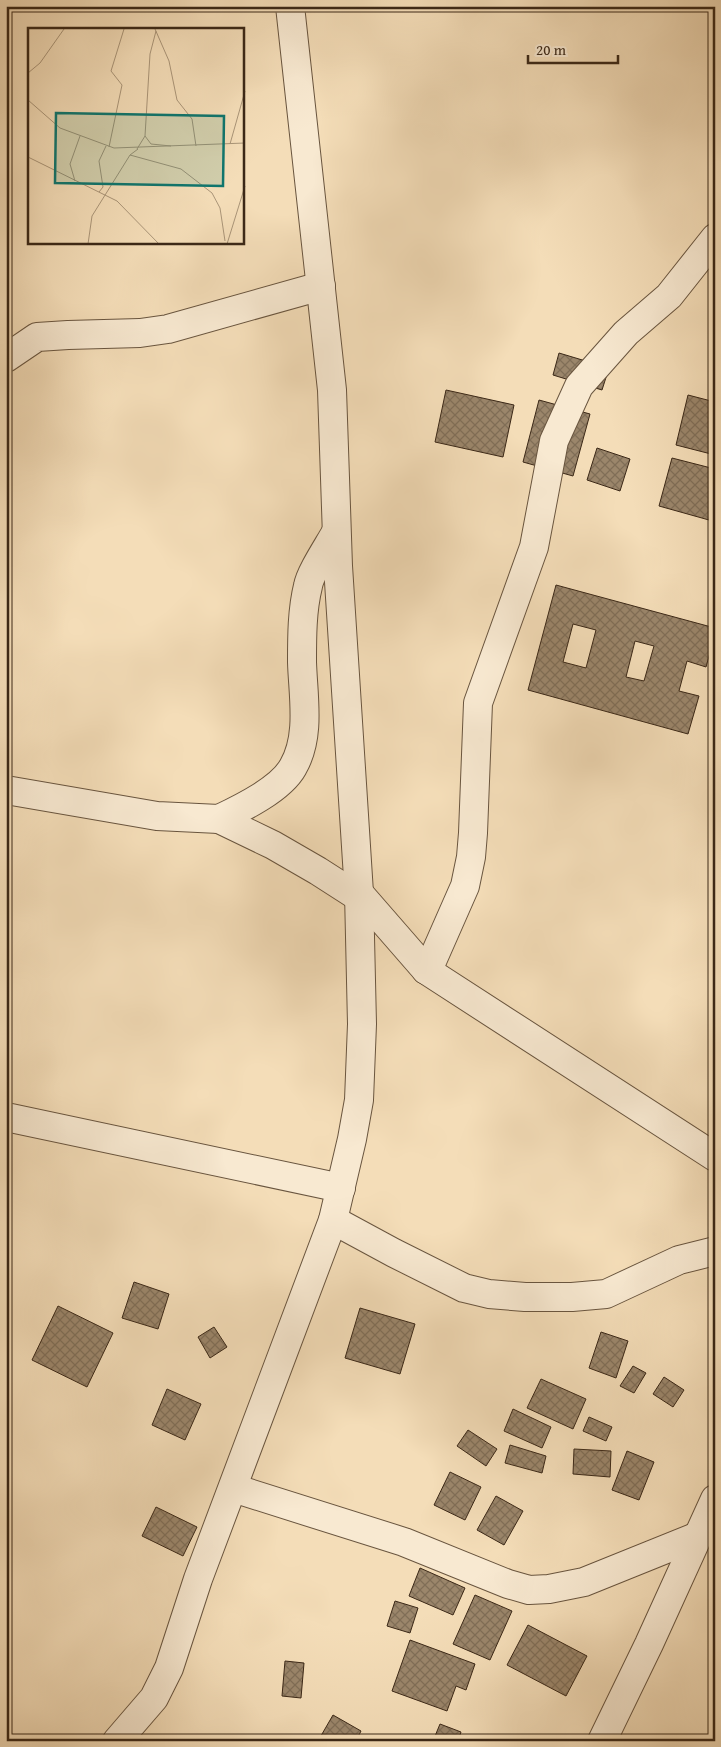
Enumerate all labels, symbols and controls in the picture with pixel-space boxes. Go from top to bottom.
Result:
inset map [28,28,244,244]
scale bar [528,32,618,64]
text: 20 m [536,39,567,60]

